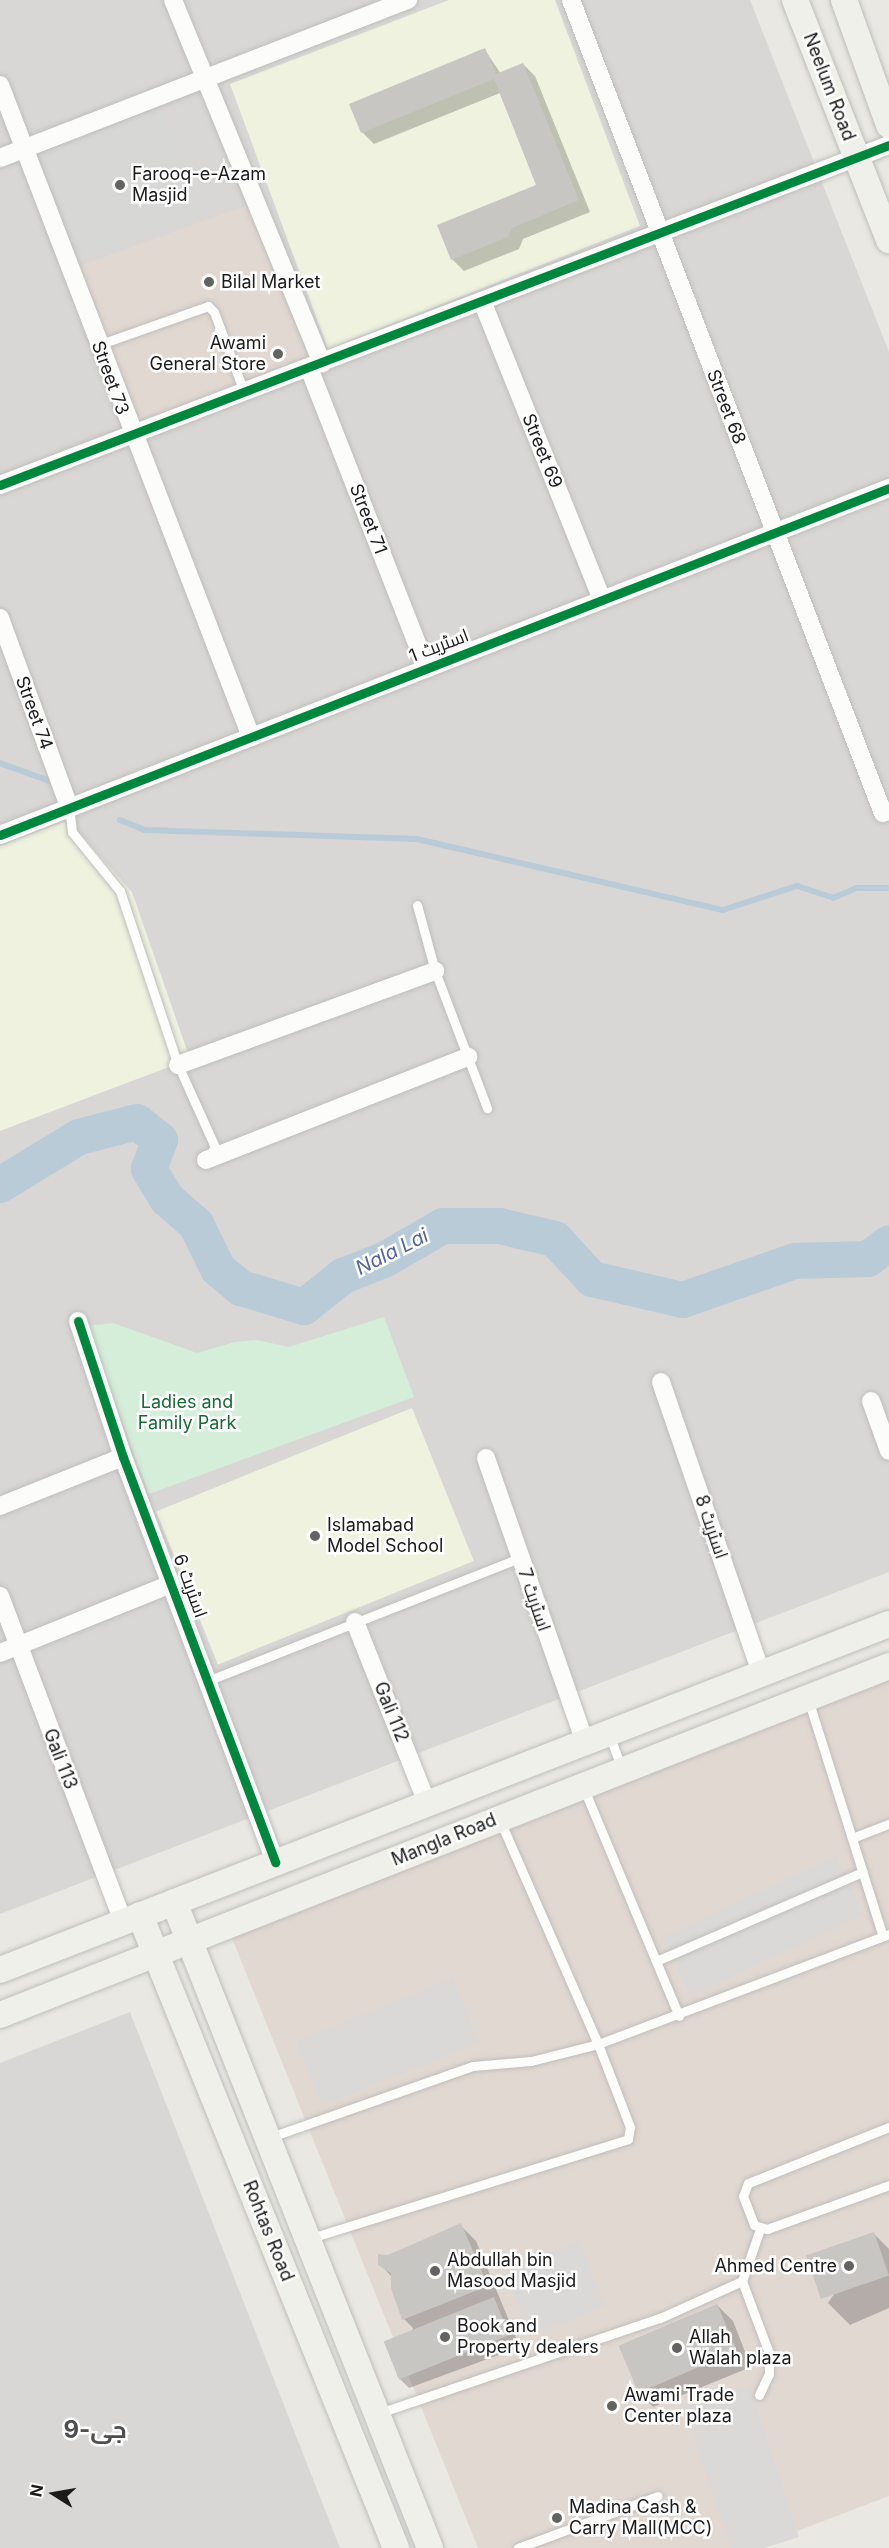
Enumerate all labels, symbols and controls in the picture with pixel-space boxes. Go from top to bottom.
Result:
street label: Neelum Road [799,30,859,144]
place label: Farooq-e-Azam Masjid [132,164,266,207]
marker: Farooq-e-Azam Masjid [113,178,127,192]
place label: Bilal Market [221,271,320,293]
marker: Bilal Market [202,275,216,289]
place label: Awami General Store [150,333,266,376]
street label: Street 73 [87,338,133,418]
marker: Awami General Store [271,347,285,361]
street label: Street 68 [702,367,750,447]
street label: Street 69 [517,411,567,491]
street label: Street 71 [345,481,391,557]
street label: اسٹریٹ 1 [406,625,472,667]
street label: Street 74 [11,673,57,753]
water label: Nala Lai [352,1223,432,1281]
park label: Ladies and Family Park [138,1392,236,1434]
street label: اسٹریٹ 8 [690,1492,732,1562]
place label: Islamabad Model School [327,1515,443,1558]
marker: Islamabad Model School [308,1529,322,1543]
street label: اسٹریٹ 6 [169,1551,211,1621]
street label: اسٹریٹ 7 [513,1566,555,1634]
street label: Gali 112 [369,1679,413,1745]
street label: Gali 113 [39,1726,81,1792]
street label: Mangla Road [389,1809,499,1871]
street label: Rohtas Road [238,2177,298,2285]
place label: Abdullah bin Masood Masjid [447,2250,576,2292]
place label: Ahmed Centre [714,2255,837,2277]
marker: Ahmed Centre [842,2259,856,2273]
marker: Abdullah bin Masood Masjid [428,2264,442,2278]
place label: Book and Property dealers [457,2316,599,2358]
place label: Allah Walah plaza [689,2327,792,2370]
marker: Book and Property dealers [438,2330,452,2344]
marker: Allah Walah plaza [670,2341,684,2355]
place label: Awami Trade Center plaza [624,2385,734,2428]
marker: Awami Trade Center plaza [605,2399,619,2413]
district label: جی-9 [63,2416,127,2444]
north arrow [24,2464,84,2524]
text: N [25,2483,47,2498]
place label: Madina Cash & Carry Mall(MCC) [569,2497,712,2540]
marker: Madina Cash & Carry Mall(MCC) [550,2511,564,2525]

